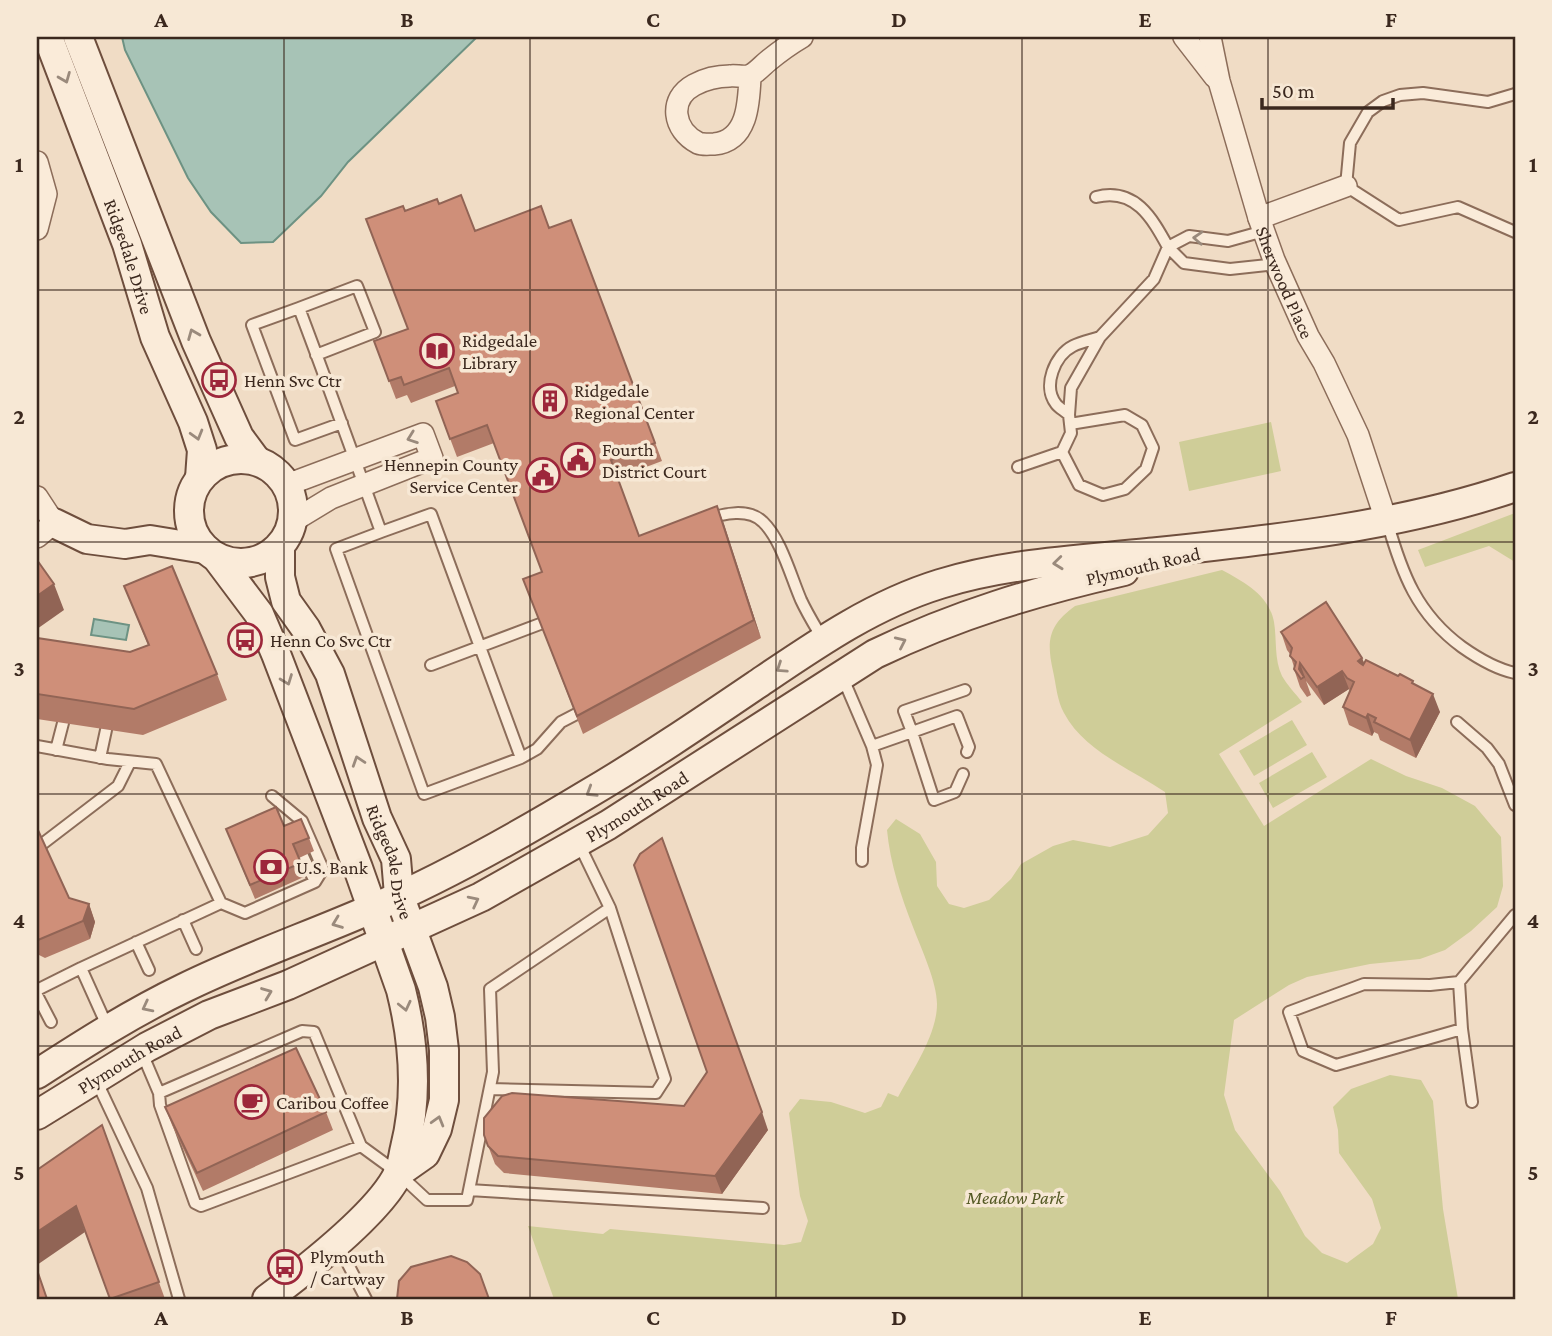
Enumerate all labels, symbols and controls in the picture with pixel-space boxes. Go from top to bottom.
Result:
text: A [153,6,168,32]
text: B [400,6,414,32]
text: C [646,6,660,32]
text: D [891,6,907,32]
text: E [1138,6,1152,32]
text: F [1385,6,1397,32]
scale bar [1262,66,1393,110]
one-way arrow [56,71,70,83]
text: 50 m [1272,79,1315,103]
text: 1 [15,151,24,177]
text: 1 [1529,151,1538,177]
street label: Ridgedale Drive [100,196,158,316]
street label: Sherwood Place [1252,223,1318,342]
one-way arrow [1192,230,1203,245]
one-way arrow [187,329,201,342]
place label: Ridgedale Library [462,330,537,373]
library icon: Ridgedale Library [418,332,456,370]
bus stop icon: Henn Svc Ctr [200,361,238,399]
place label: Henn Svc Ctr [244,370,342,391]
place label: Ridgedale Regional Center [574,380,695,423]
building icon: Ridgedale Regional Center [531,382,569,420]
text: 2 [13,403,25,429]
text: 2 [1527,403,1539,429]
one-way arrow [189,429,204,441]
one-way arrow [406,430,418,444]
place label: Fourth District Court [602,439,707,482]
public building icon: Fourth District Court [559,441,597,479]
place label: Hennepin County Service Center [384,454,518,497]
public building icon: Hennepin County Service Center [524,456,562,494]
street label: Plymouth Road [1084,543,1202,589]
one-way arrow [1053,555,1064,570]
bus stop icon: Henn Co Svc Ctr [226,621,264,659]
place label: Henn Co Svc Ctr [270,630,392,651]
one-way arrow [894,636,906,650]
text: 3 [13,655,25,681]
text: 3 [1527,655,1539,681]
one-way arrow [776,660,789,672]
one-way arrow [278,674,292,686]
one-way arrow [352,755,366,768]
street label: Plymouth Road [582,766,692,846]
one-way arrow [585,784,598,797]
street label: Ridgedale Drive [363,802,418,922]
bank icon: U.S. Bank [252,848,290,886]
place label: U.S. Bank [296,857,369,878]
one-way arrow [467,895,479,909]
text: 4 [13,907,25,933]
text: 4 [1527,907,1539,933]
one-way arrow [331,914,343,928]
one-way arrow [260,987,273,1001]
one-way arrow [142,999,154,1012]
one-way arrow [397,1000,411,1012]
street label: Plymouth Road [74,1021,185,1098]
cafe icon: Caribou Coffee [233,1083,271,1121]
place label: Caribou Coffee [276,1092,389,1113]
one-way arrow [430,1116,445,1128]
text: 5 [13,1159,25,1185]
text: 5 [1527,1159,1539,1185]
park label: Meadow Park [965,1187,1064,1208]
place label: Plymouth / Cartway [310,1246,385,1289]
bus stop icon: Plymouth / Cartway [266,1248,304,1286]
text: A [153,1304,168,1330]
text: B [400,1304,414,1330]
text: C [646,1304,660,1330]
text: D [891,1304,907,1330]
text: E [1138,1304,1152,1330]
text: F [1385,1304,1397,1330]

